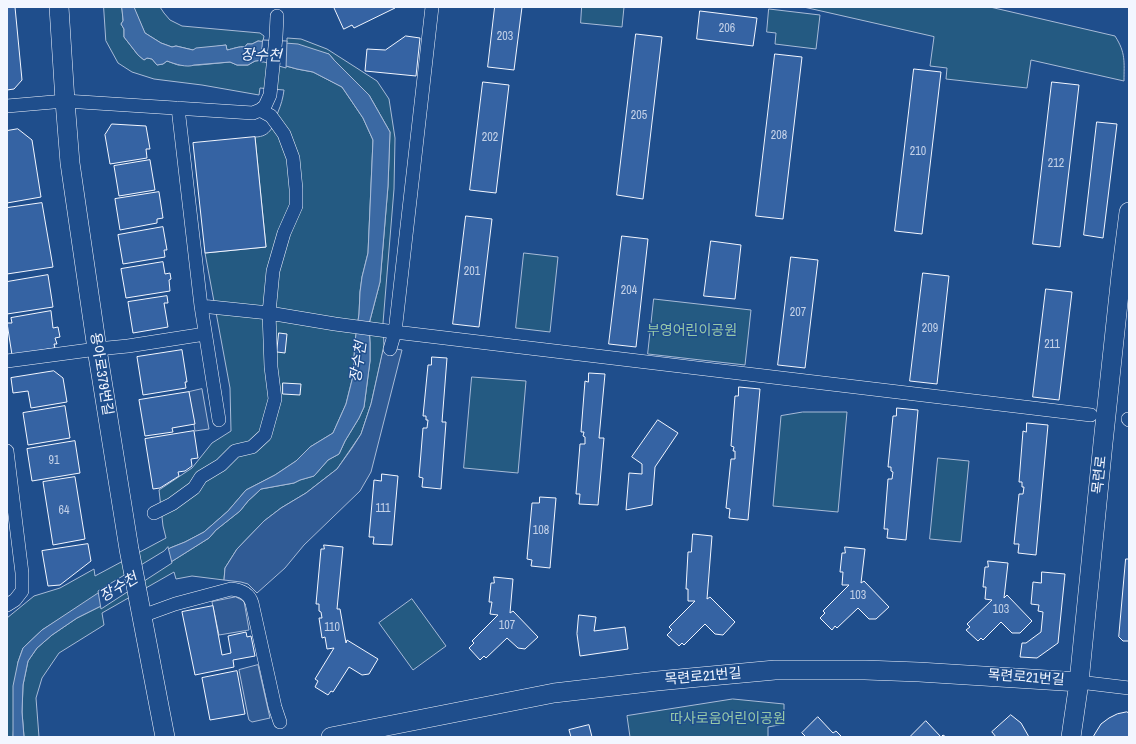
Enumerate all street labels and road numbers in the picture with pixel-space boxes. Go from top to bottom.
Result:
street label: 용아로379번길 [86,331,116,417]
street label: 목련로 [1090,455,1110,495]
street label: 목련로21번길 [664,665,742,689]
street label: 목련로21번길 [987,667,1065,689]

